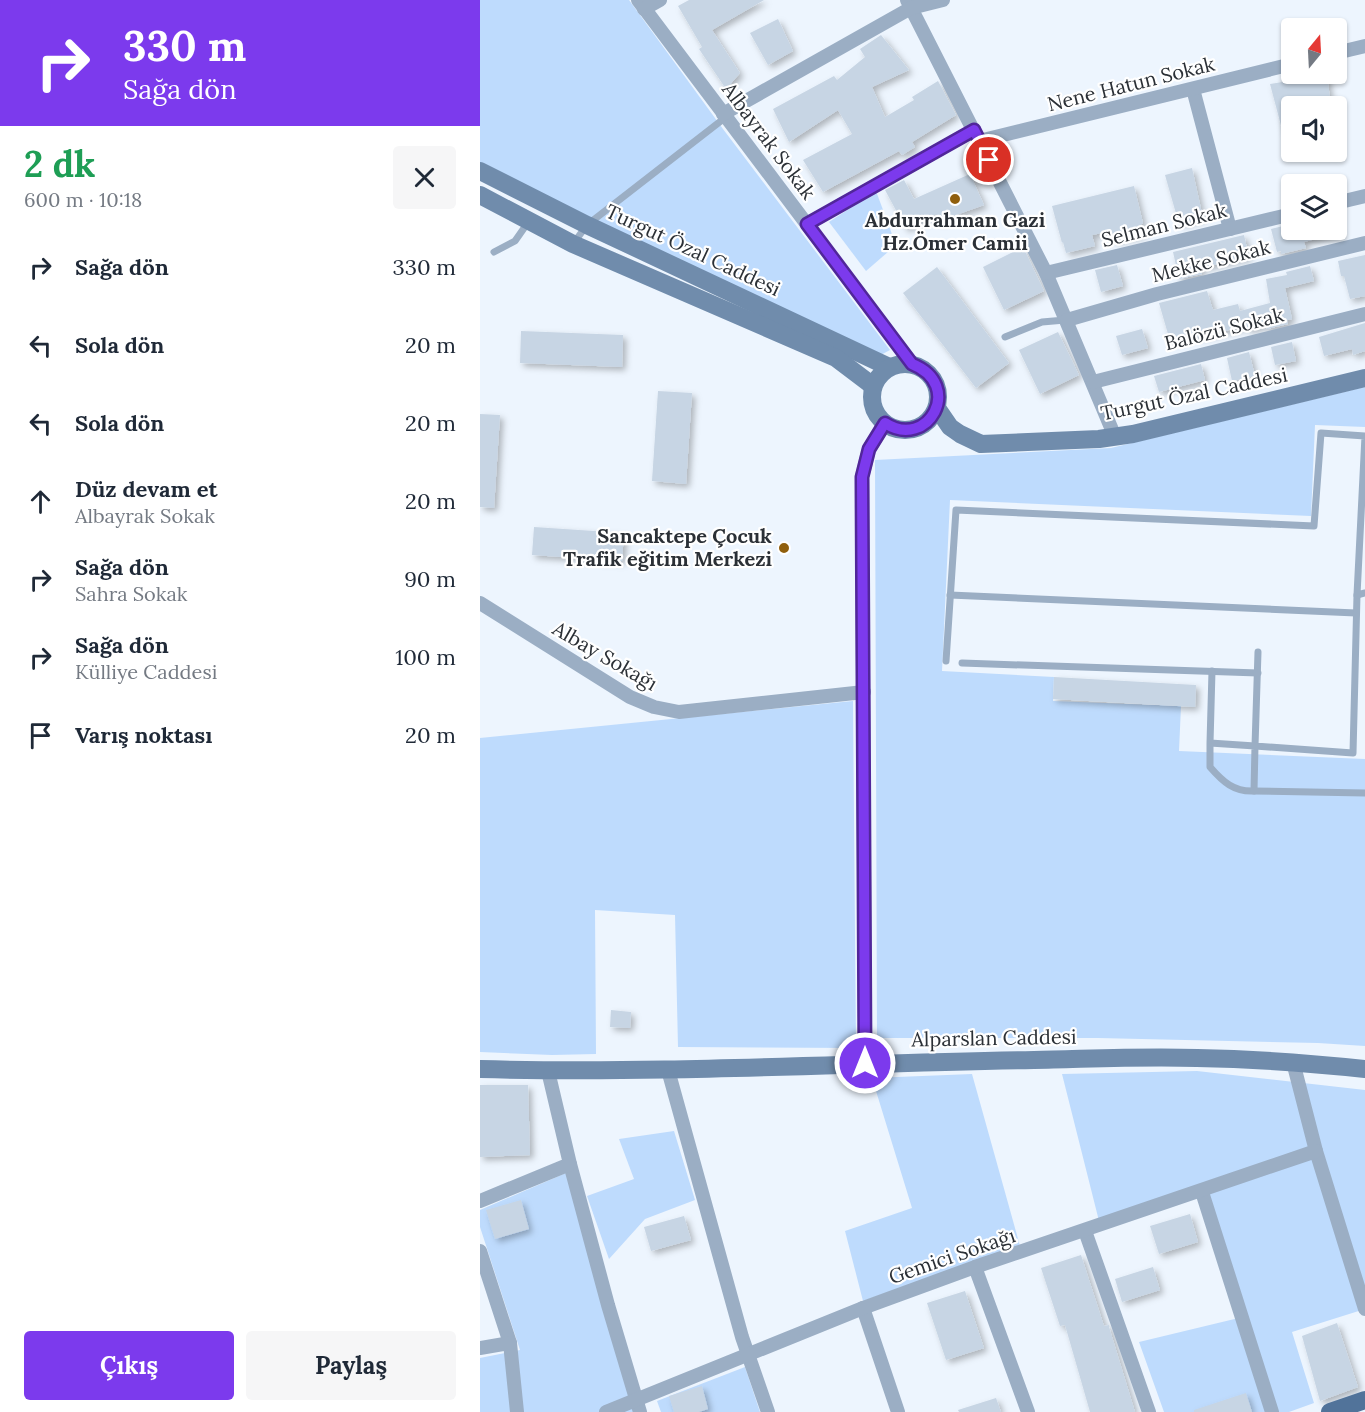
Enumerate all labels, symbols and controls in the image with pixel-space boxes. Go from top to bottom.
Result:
north arrow [1281,18,1347,84]
map controls [1281,18,1347,240]
text: 330 m [123,19,246,73]
icon: right [24,24,102,102]
street label: Nene Hatun Sokak [1045,51,1217,116]
text: Sağa dön [123,72,237,106]
street label: Albayrak Sokak [717,76,822,204]
button: sound [1281,96,1347,162]
pin [963,134,1014,185]
text: 2 dk [24,141,96,187]
icon: arrive [972,143,1005,176]
button: close [393,146,456,209]
button: layers [1281,174,1347,240]
text: 600 m · 10:18 [24,187,142,212]
marker: Abdurrahman Gazi Hz.Ömer Camii [948,192,962,206]
street label: Selman Sokak [1099,197,1229,252]
street label: Turgut Özal Caddesi [602,198,785,301]
place label: Abdurrahman Gazi Hz.Ömer Camii [865,207,1046,255]
street label: Mekke Sokak [1149,234,1273,287]
icon: right [24,251,57,284]
text: Sağa dön [75,253,169,281]
text: 330 m [392,253,456,281]
street label: Balözü Sokak [1162,302,1286,355]
icon: left [24,329,57,362]
text: Sola dön [75,331,164,359]
text: 20 m [405,331,456,359]
street label: Turgut Özal Caddesi [1098,362,1289,425]
icon: left [24,407,57,440]
text: Sola dön [75,409,164,437]
text: 20 m [405,409,456,437]
text: Düz devam et [75,475,218,503]
icon: ahead [24,485,57,518]
text: 20 m [405,487,456,515]
text: Albayrak Sokak [75,503,215,528]
place label: Sancaktepe Çocuk Trafik eğitim Merkezi [563,523,772,571]
marker: Sancaktepe Çocuk Trafik eğitim Merkezi [777,541,791,555]
text: Sağa dön [75,553,169,581]
icon: right [24,563,57,596]
text: 90 m [404,565,456,593]
text: Sahra Sokak [75,581,188,606]
street label: Albay Sokağı [548,615,662,696]
text: Sağa dön [75,631,169,659]
icon: right [24,641,57,674]
text: 100 m [395,643,456,671]
text: Külliye Caddesi [75,659,217,684]
icon: arrive [24,719,57,752]
text: Varış noktası [75,721,212,749]
text: 20 m [405,721,456,749]
street label: Alparslan Caddesi [910,1024,1077,1051]
position arrow [833,1031,897,1095]
street label: Gemici Sokağı [885,1222,1018,1289]
button: Çıkış [24,1331,234,1400]
button: Paylaş [246,1331,456,1400]

